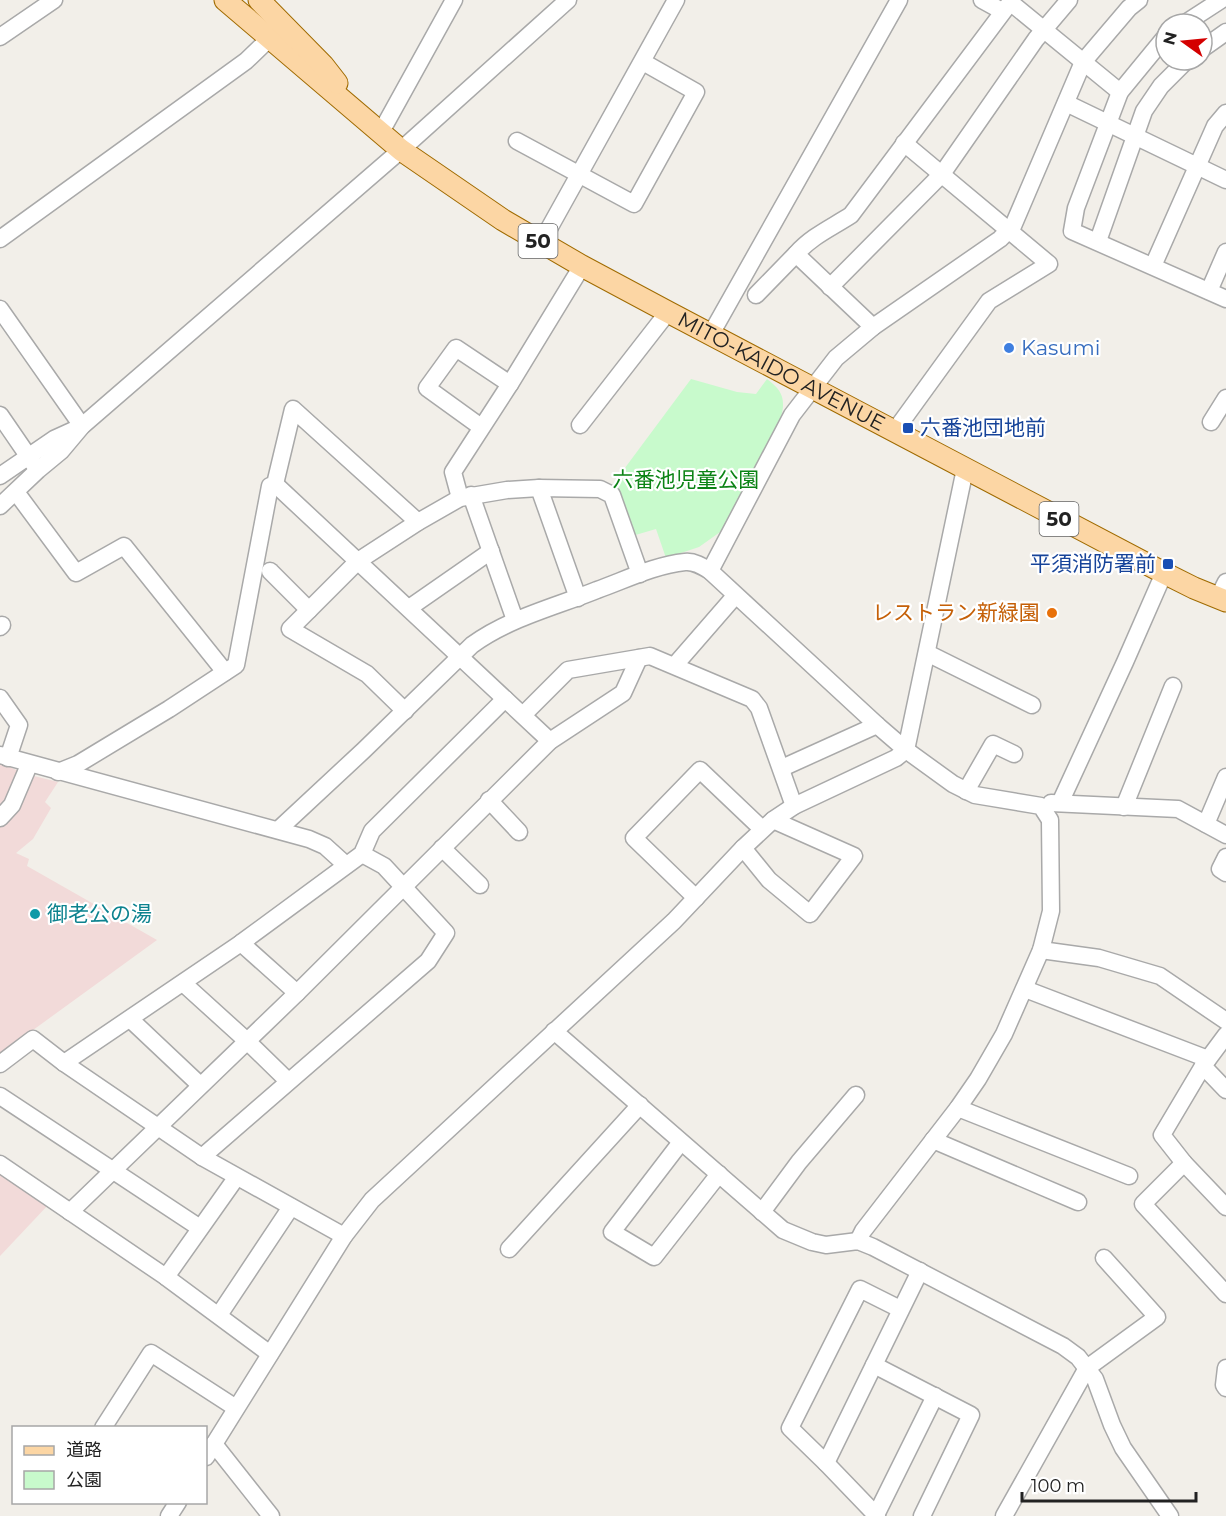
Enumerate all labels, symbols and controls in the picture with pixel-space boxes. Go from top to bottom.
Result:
north arrow [1154,12,1214,72]
text: N [1159,30,1181,47]
road number: 50 [518,224,558,258]
street label: MITO-KAIDO AVENUE [674,306,890,436]
place label: Kasumi [1021,335,1100,360]
marker: Kasumi [1002,341,1016,355]
place label: 六番池団地前 [920,415,1046,440]
marker: 六番池団地前 [901,421,915,435]
park label: 六番池児童公園 [613,467,760,492]
road number: 50 [1040,502,1078,536]
place label: 平須消防署前 [1030,551,1156,576]
marker: 平須消防署前 [1161,557,1175,571]
place label: レストラン新緑園 [872,600,1040,625]
marker: レストラン新緑園 [1045,606,1059,620]
place label: 御老公の湯 [47,901,152,926]
marker: 御老公の湯 [28,907,42,921]
legend [12,1426,207,1504]
text: 道路 [66,1439,102,1461]
scale bar [1022,1465,1196,1503]
text: 公園 [66,1469,102,1491]
text: 100 m [1031,1475,1085,1497]

